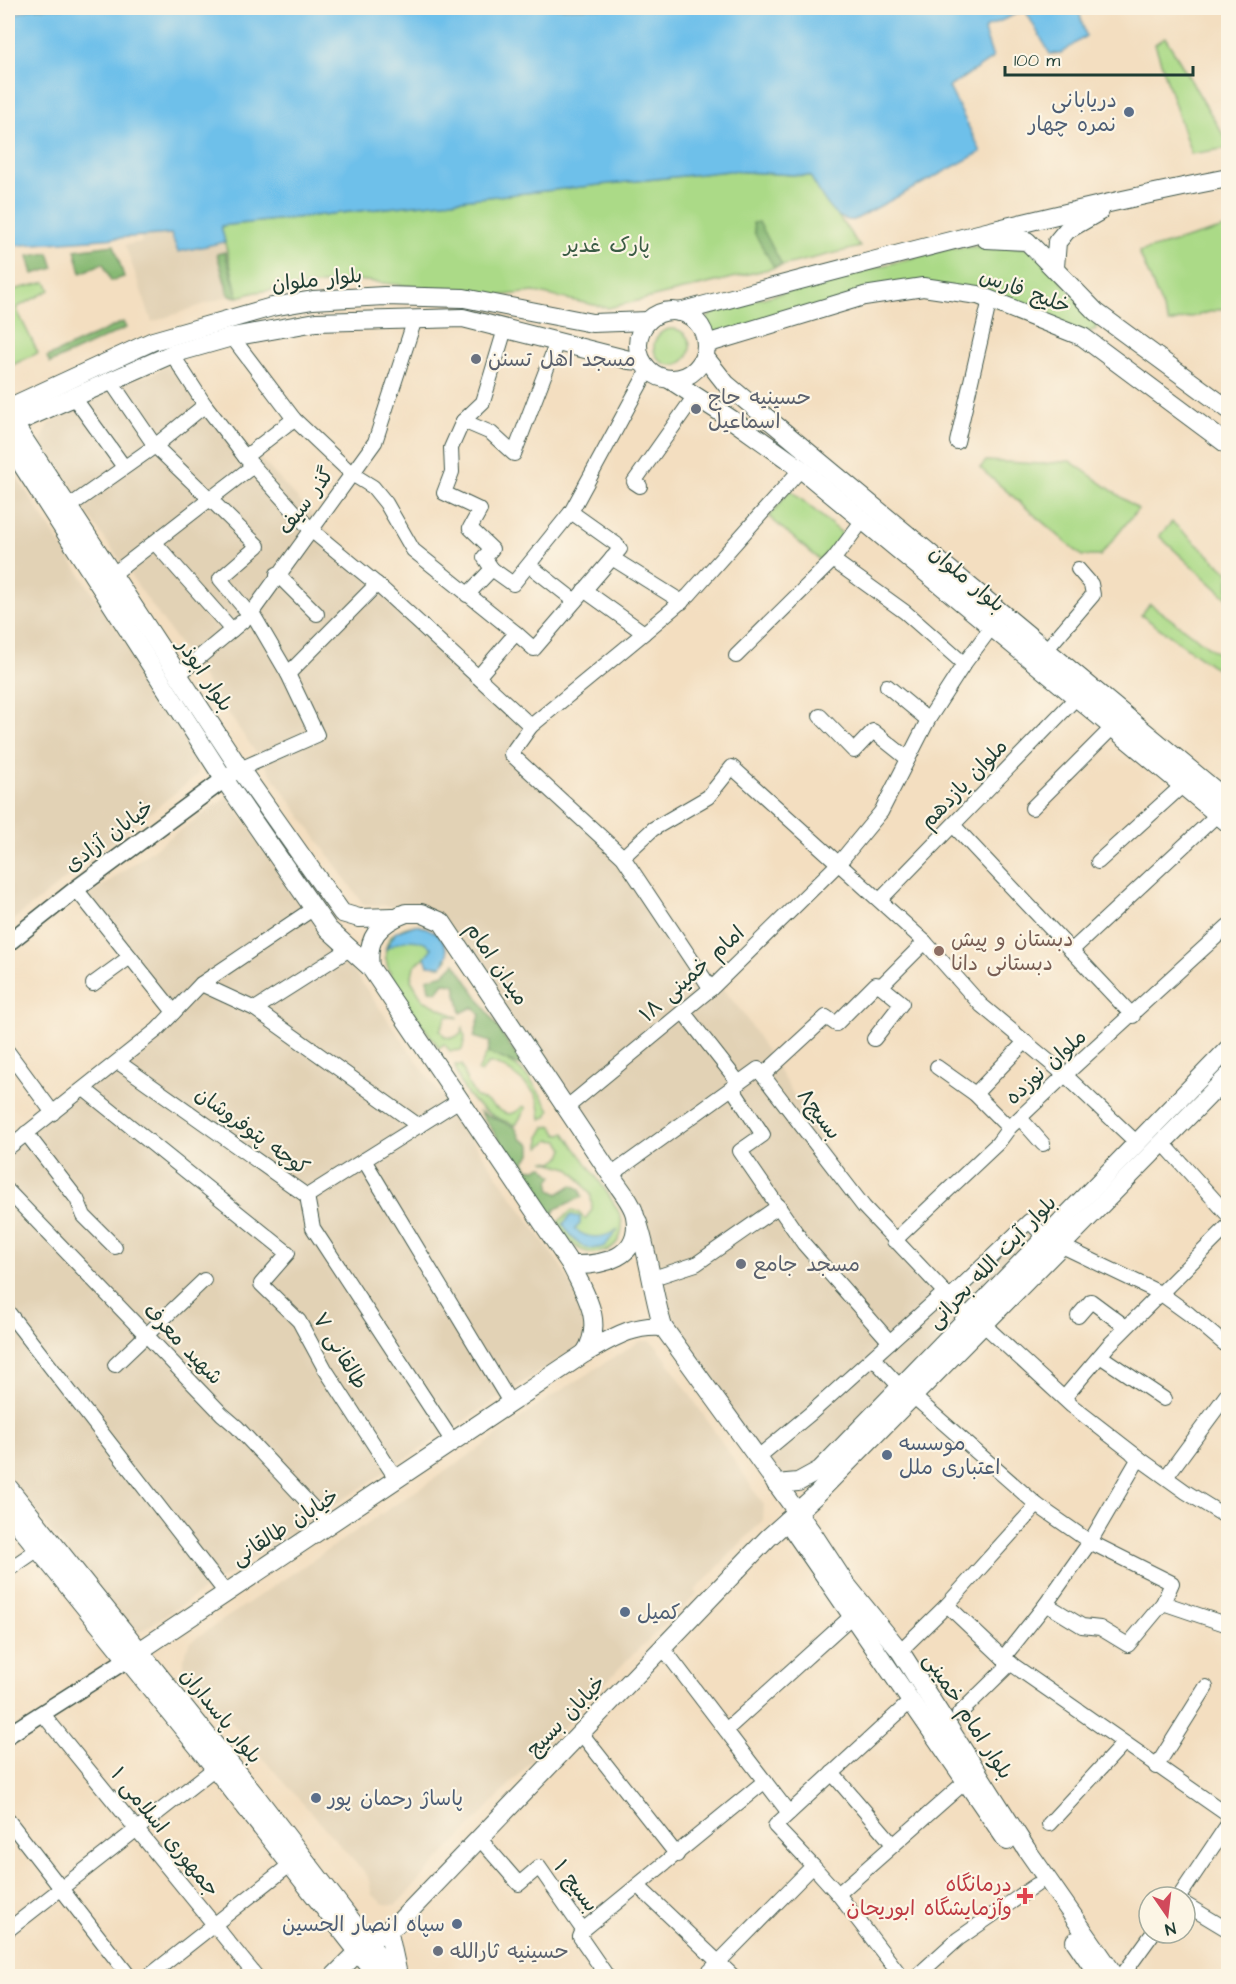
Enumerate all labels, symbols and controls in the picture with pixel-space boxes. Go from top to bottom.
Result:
scale bar [1005,39,1192,77]
text: 100 m [1014,48,1060,73]
place label: دریابانی نمره چهار [1026,86,1117,139]
marker: دریابانی نمره چهار [1122,105,1136,119]
park label: پارک غدیر [562,231,650,260]
street label: بلوار ملوان [270,261,364,299]
street label: خلیج فارس [975,261,1075,321]
place label: مسجد اهل تسنن [488,345,636,374]
marker: مسجد اهل تسنن [469,352,483,366]
place label: حسینیه حاج اسماعیل [708,383,811,436]
marker: حسینیه حاج اسماعیل [689,402,703,416]
street label: گذر سیف [271,461,341,541]
street label: بلوار ملوان [923,539,1011,619]
street label: بلوار ابوذر [169,631,240,717]
street label: ملوان یازدهم [914,733,1015,836]
street label: خیابان آزادی [58,793,160,879]
street label: میدان امام [458,917,536,1012]
street label: امام خمینی ۱۸ [633,919,752,1030]
place label: دبستان و پیش دبستانی دانا [951,925,1073,978]
marker: دبستان و پیش دبستانی دانا [932,944,946,958]
street label: ملوان نوزده [999,1023,1093,1111]
street label: کوچه پتوفروشان [189,1080,315,1182]
street label: بسیج۸ [790,1082,848,1146]
street label: بلوار آیت الله بحرانی [921,1189,1063,1335]
place label: مسجد جامع [753,1250,860,1279]
marker: مسجد جامع [734,1257,748,1271]
street label: شهید معرف [137,1297,229,1391]
street label: طالقانی ۷ [306,1307,374,1395]
place label: موسسه اعتباری ملل [899,1429,1000,1482]
marker: موسسه اعتباری ملل [880,1448,894,1462]
street label: خیابان طالقانی [226,1481,344,1573]
place label: کمیل [637,1598,681,1627]
marker: کمیل [618,1605,632,1619]
street label: بلوار امام خمینی [915,1647,1020,1785]
street label: بلوار پاسداران [173,1662,269,1770]
street label: خیابان بسیج [520,1669,612,1763]
street label: جمهوری اسلامی ۱ [104,1761,226,1903]
place label: پاساژ رحمان پور [326,1784,463,1813]
marker: پاساژ رحمان پور [309,1791,323,1805]
street label: بسیج ۱ [547,1854,605,1918]
place label: درمانگاه وآزمایشگاه ابوریحان [846,1870,1012,1923]
north arrow [1137,1885,1197,1945]
marker: درمانگاه وآزمایشگاه ابوریحان [1016,1887,1034,1905]
place label: سپاه انصار الحسین [282,1910,445,1939]
marker: سپاه انصار الحسین [450,1917,464,1931]
text: N [1163,1917,1178,1940]
place label: حسینیه ثارالله [450,1937,569,1966]
marker: حسینیه ثارالله [431,1944,445,1958]

